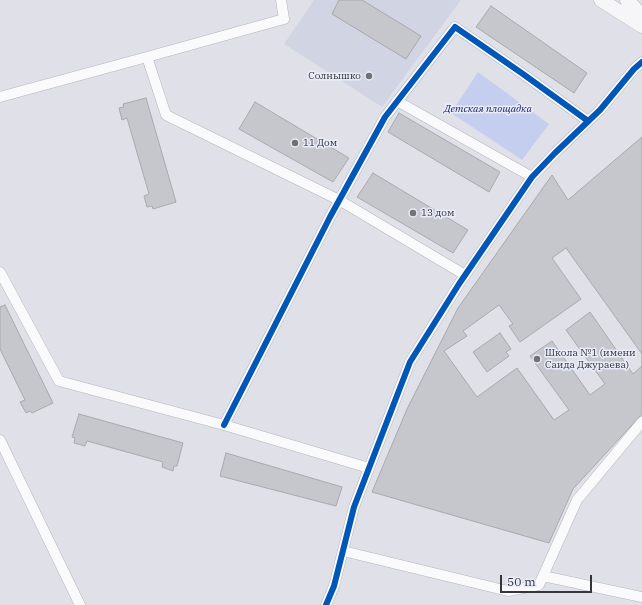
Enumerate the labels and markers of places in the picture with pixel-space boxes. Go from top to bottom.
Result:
place label: Солнышко [308,70,361,82]
marker: Солнышко [364,71,374,81]
place label: 11 Дом [303,137,337,149]
marker: 11 Дом [290,138,300,148]
place label: 13 дом [421,207,454,219]
marker: 13 дом [408,208,418,218]
place label: Школа №1 (имени Саида Джураева) [545,347,636,370]
marker: Школа №1 (имени Саида Джураева) [532,354,542,364]

